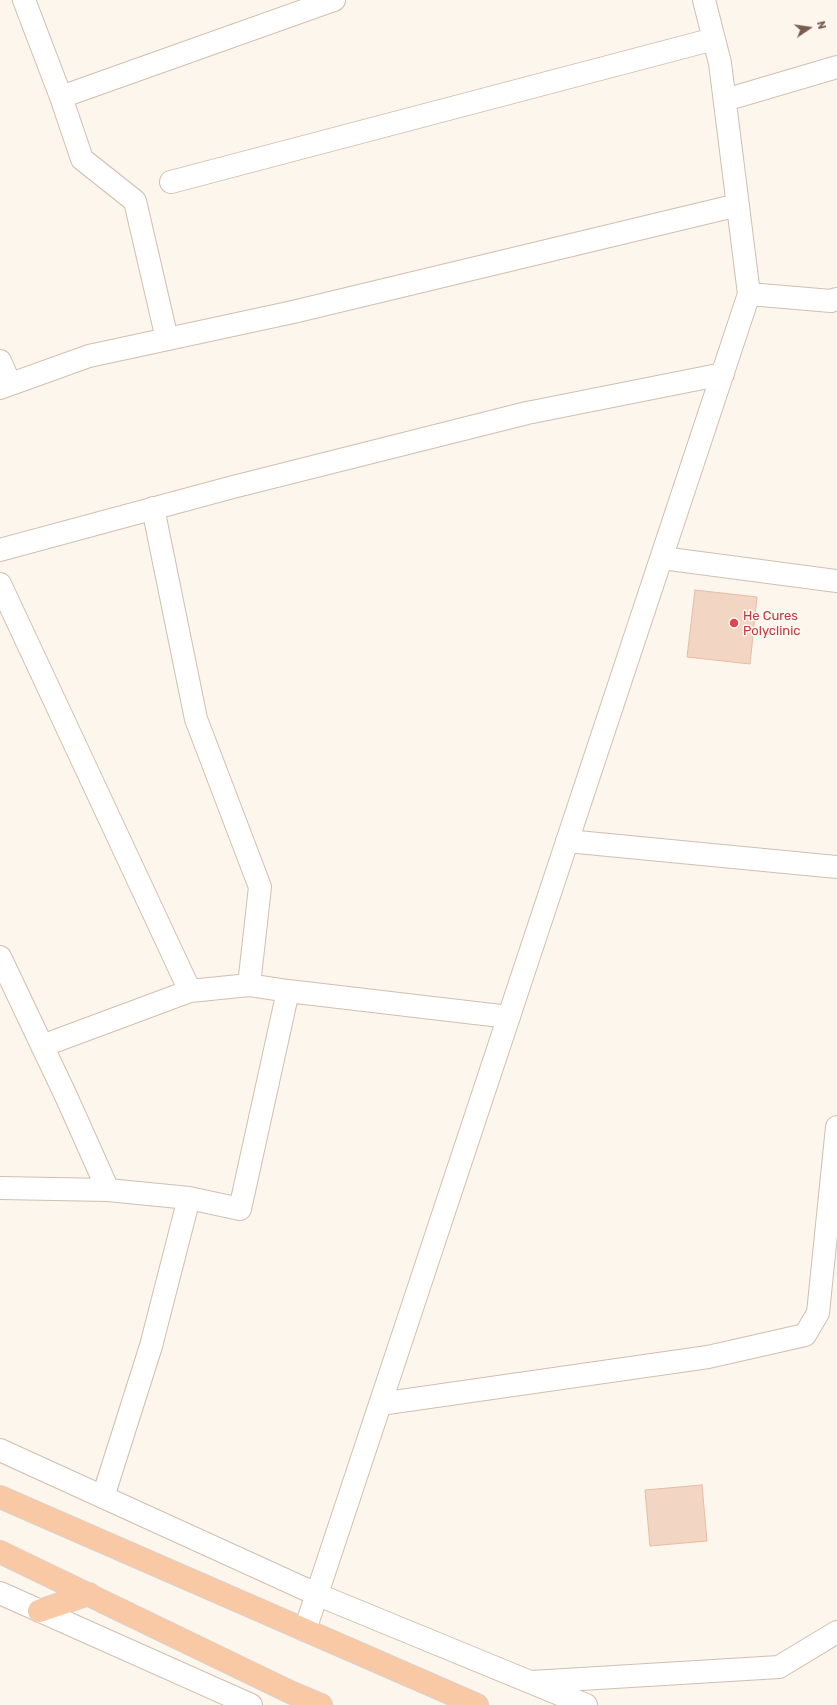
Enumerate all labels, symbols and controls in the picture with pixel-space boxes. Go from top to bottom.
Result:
north arrow [789,8,829,48]
text: N [814,20,828,31]
place label: He Cures Polyclinic [743,608,801,639]
marker: He Cures Polyclinic [728,617,740,629]

